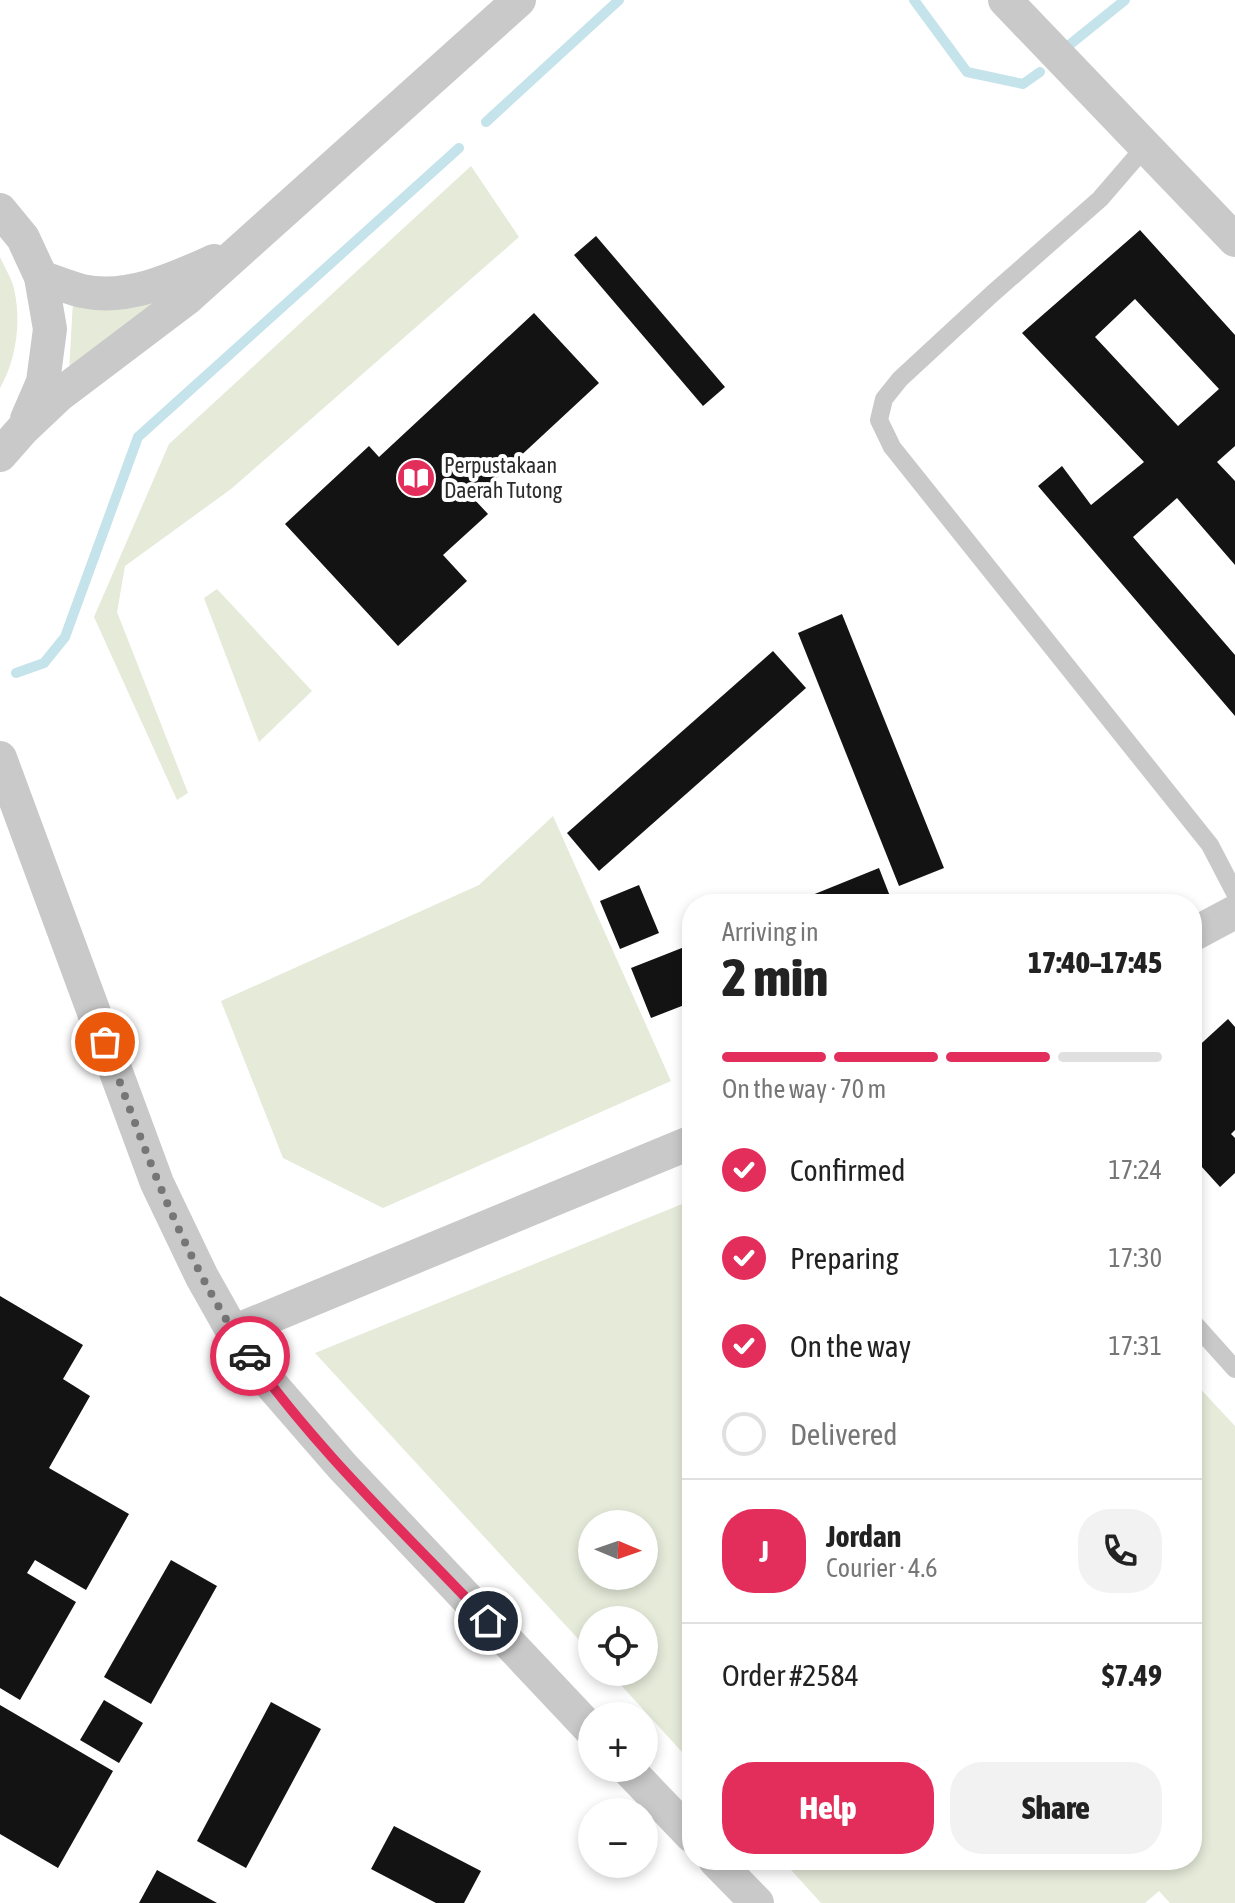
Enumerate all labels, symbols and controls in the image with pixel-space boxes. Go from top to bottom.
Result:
place label: Perpustakaan Daerah Tutong [444,452,563,503]
library icon: Perpustakaan Daerah Tutong [395,457,437,499]
text: Arriving in [722,917,819,947]
text: 17:40–17:45 [1028,945,1162,979]
text: 2 min [722,947,828,1007]
pin [71,1008,139,1076]
icon: bag [83,1020,127,1064]
text: On the way · 70 m [722,1074,886,1104]
icon: check [722,1148,766,1192]
text: Confirmed [790,1153,905,1187]
text: 17:24 [1108,1155,1162,1185]
icon: check [722,1236,766,1280]
text: Preparing [790,1241,899,1275]
text: 17:30 [1108,1243,1162,1273]
courier [210,1316,290,1396]
icon: check [722,1324,766,1368]
text: On the way [790,1329,911,1363]
text: 17:31 [1108,1331,1162,1361]
icon: car [228,1334,272,1378]
text: Delivered [790,1417,898,1451]
button: phone [1078,1509,1162,1593]
north arrow [578,1510,658,1590]
map controls [578,1510,658,1878]
text: Jordan [826,1519,901,1553]
text: J [759,1534,769,1568]
text: Courier · 4.6 [826,1553,937,1583]
pin [454,1587,522,1655]
icon: home [466,1599,510,1643]
button: locate [578,1606,658,1686]
text: Order #2584 [722,1658,859,1692]
text: $7.49 [1102,1658,1162,1692]
button: + [578,1702,658,1782]
button: Help [722,1762,934,1854]
button: Share [950,1762,1162,1854]
button: − [578,1798,658,1878]

